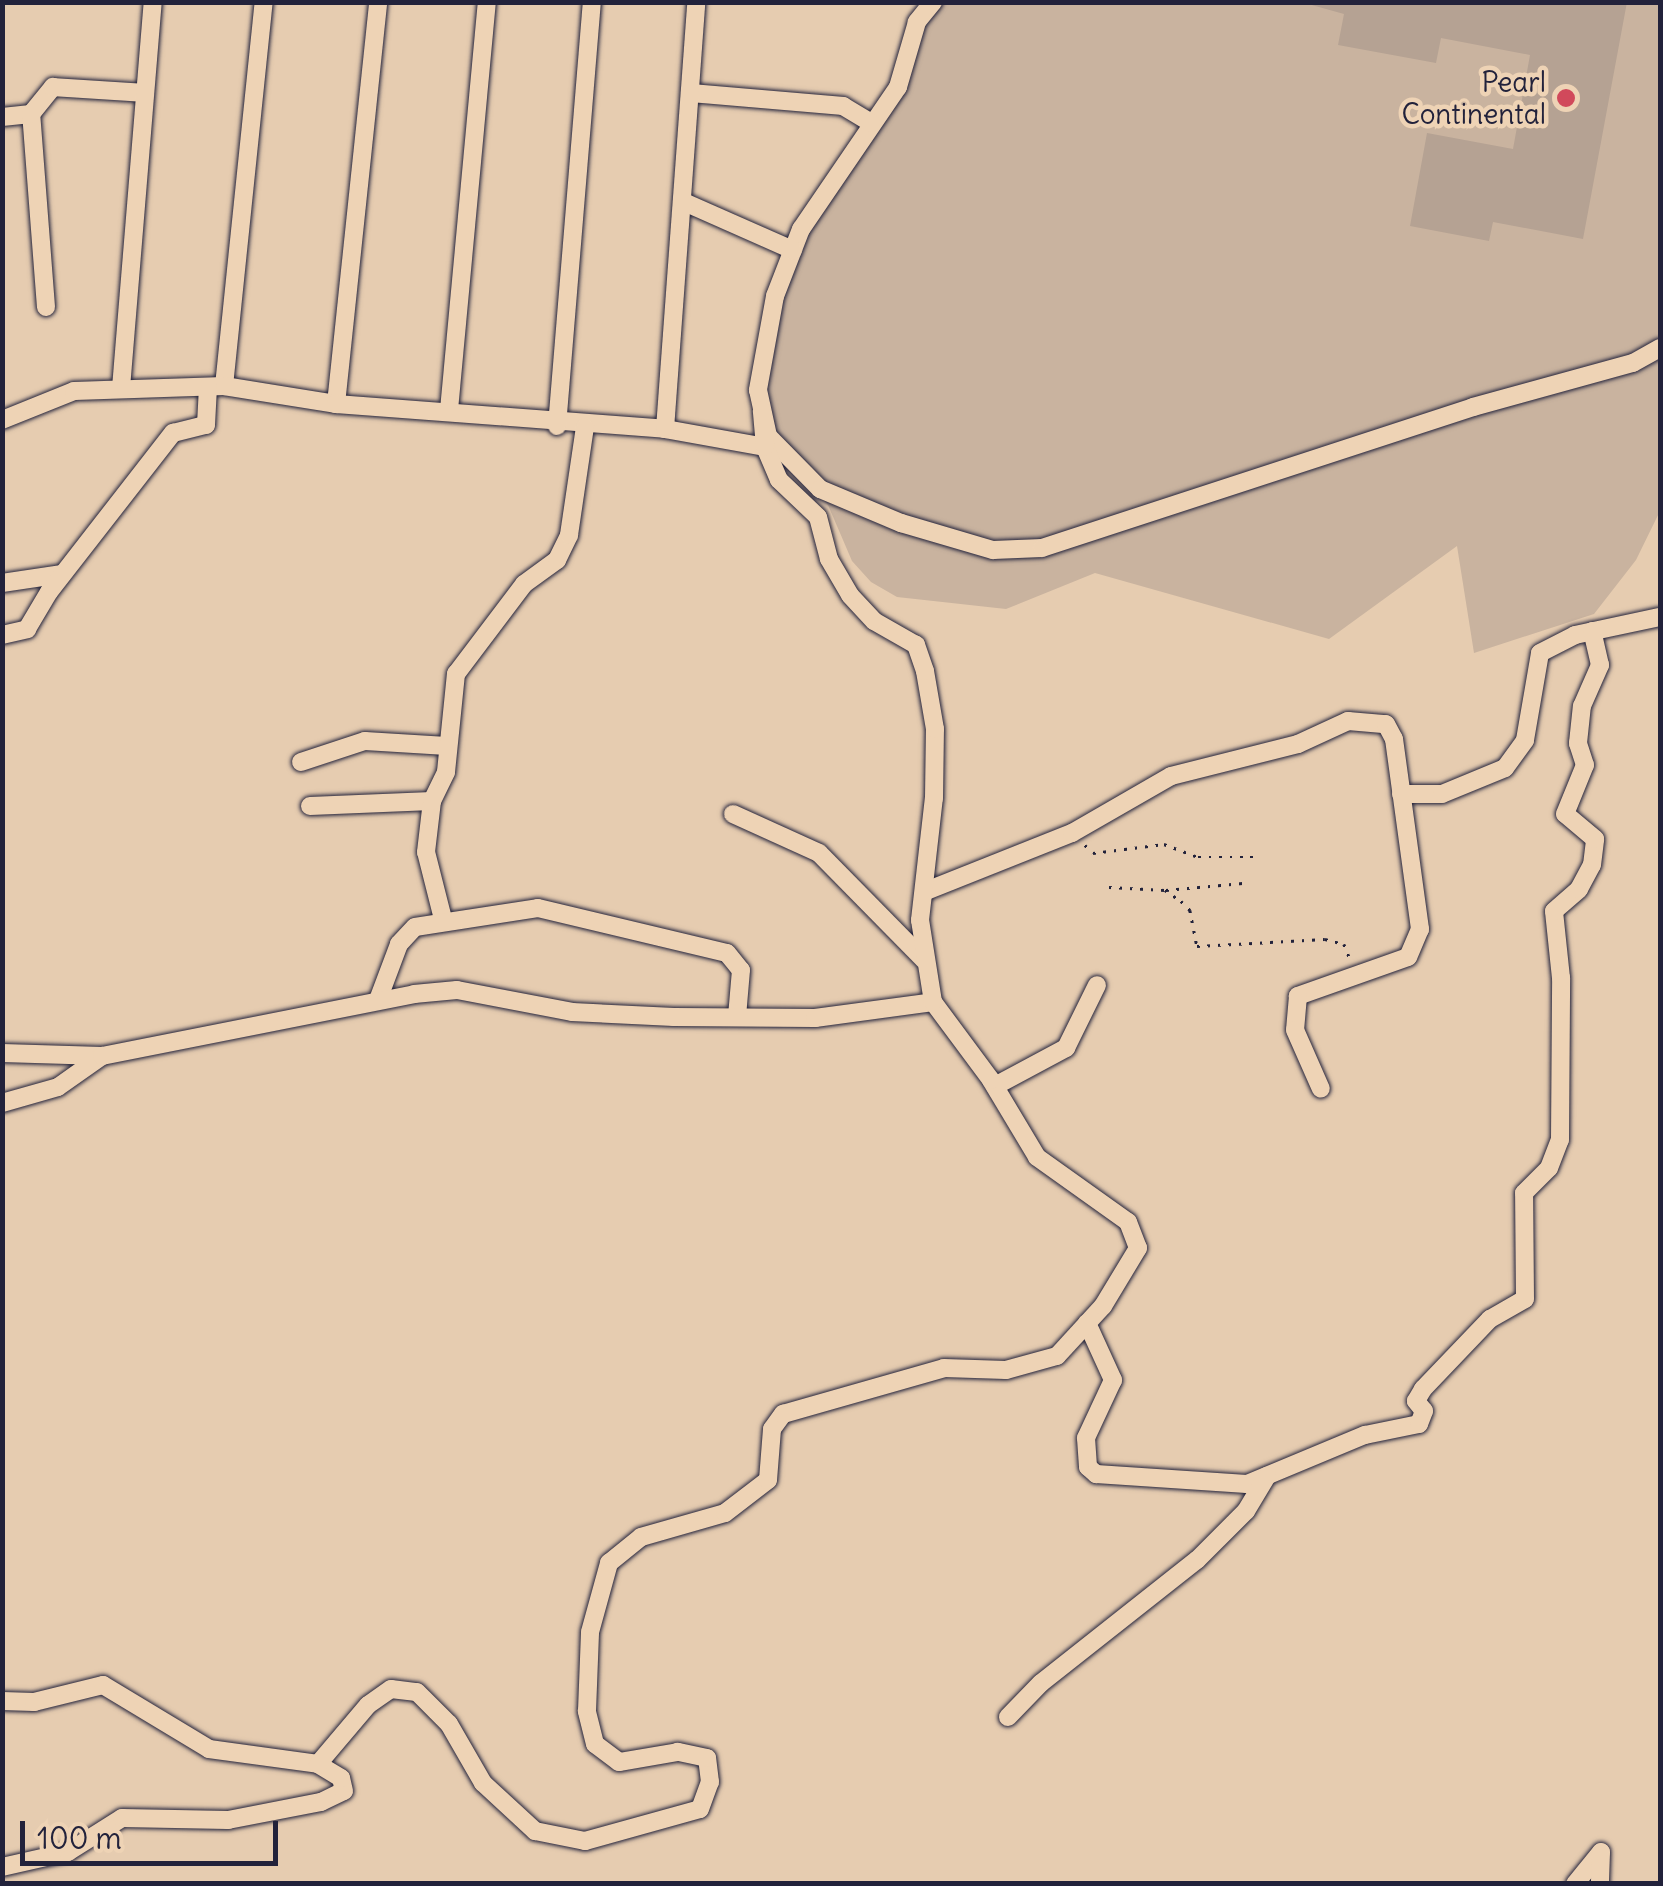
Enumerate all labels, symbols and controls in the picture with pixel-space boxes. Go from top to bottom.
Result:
place label: Pearl Continental [1401,65,1546,131]
marker: Pearl Continental [1555,87,1577,109]
scale bar [25,1801,282,1863]
text: 100 m [37,1819,122,1857]

